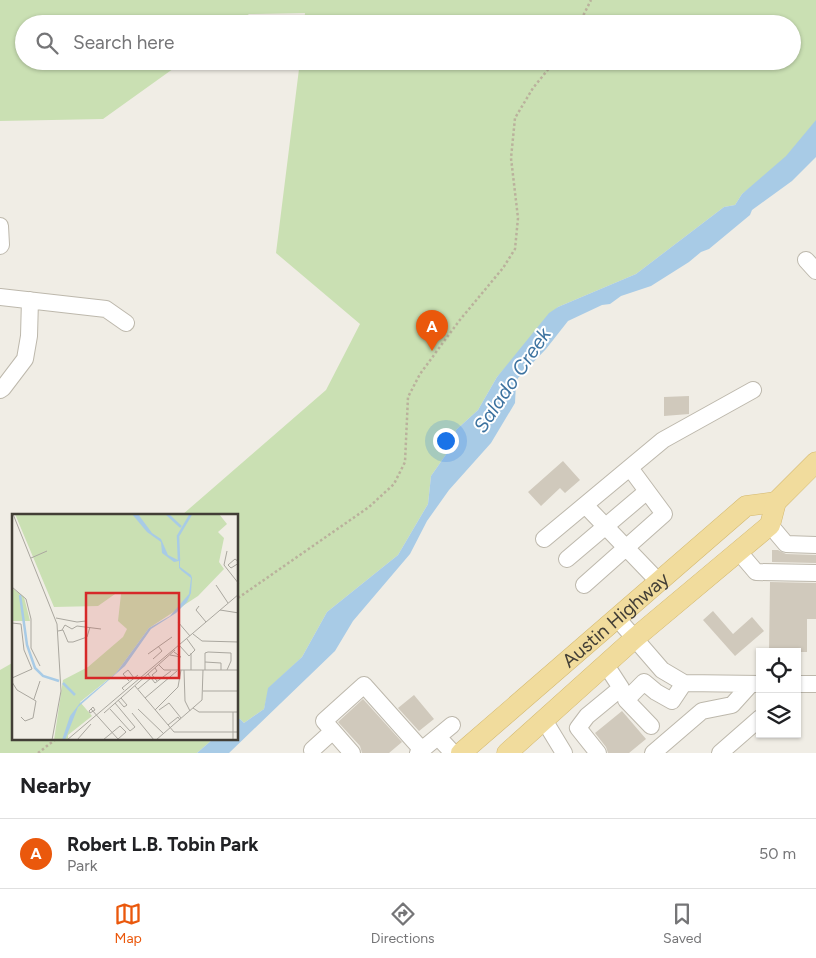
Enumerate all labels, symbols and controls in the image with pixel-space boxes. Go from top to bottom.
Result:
search box [15,15,801,70]
icon: search [33,29,61,57]
text: Search here [73,31,175,54]
pin: A [416,310,448,351]
water label: Salado Creek [468,322,557,437]
your location [433,428,459,454]
inset map [12,514,239,740]
street label: Austin Highway [557,567,674,672]
map controls [756,648,801,738]
button: locate [756,648,801,693]
button: layers [756,693,801,738]
text: Nearby [20,773,91,798]
text: Robert L.B. Tobin Park [67,833,259,856]
text: A [30,844,42,863]
text: 50 m [759,844,796,863]
text: Park [67,856,97,875]
tab: Map [114,900,142,947]
tab: Directions [371,900,435,947]
tab: Saved [663,900,702,947]

